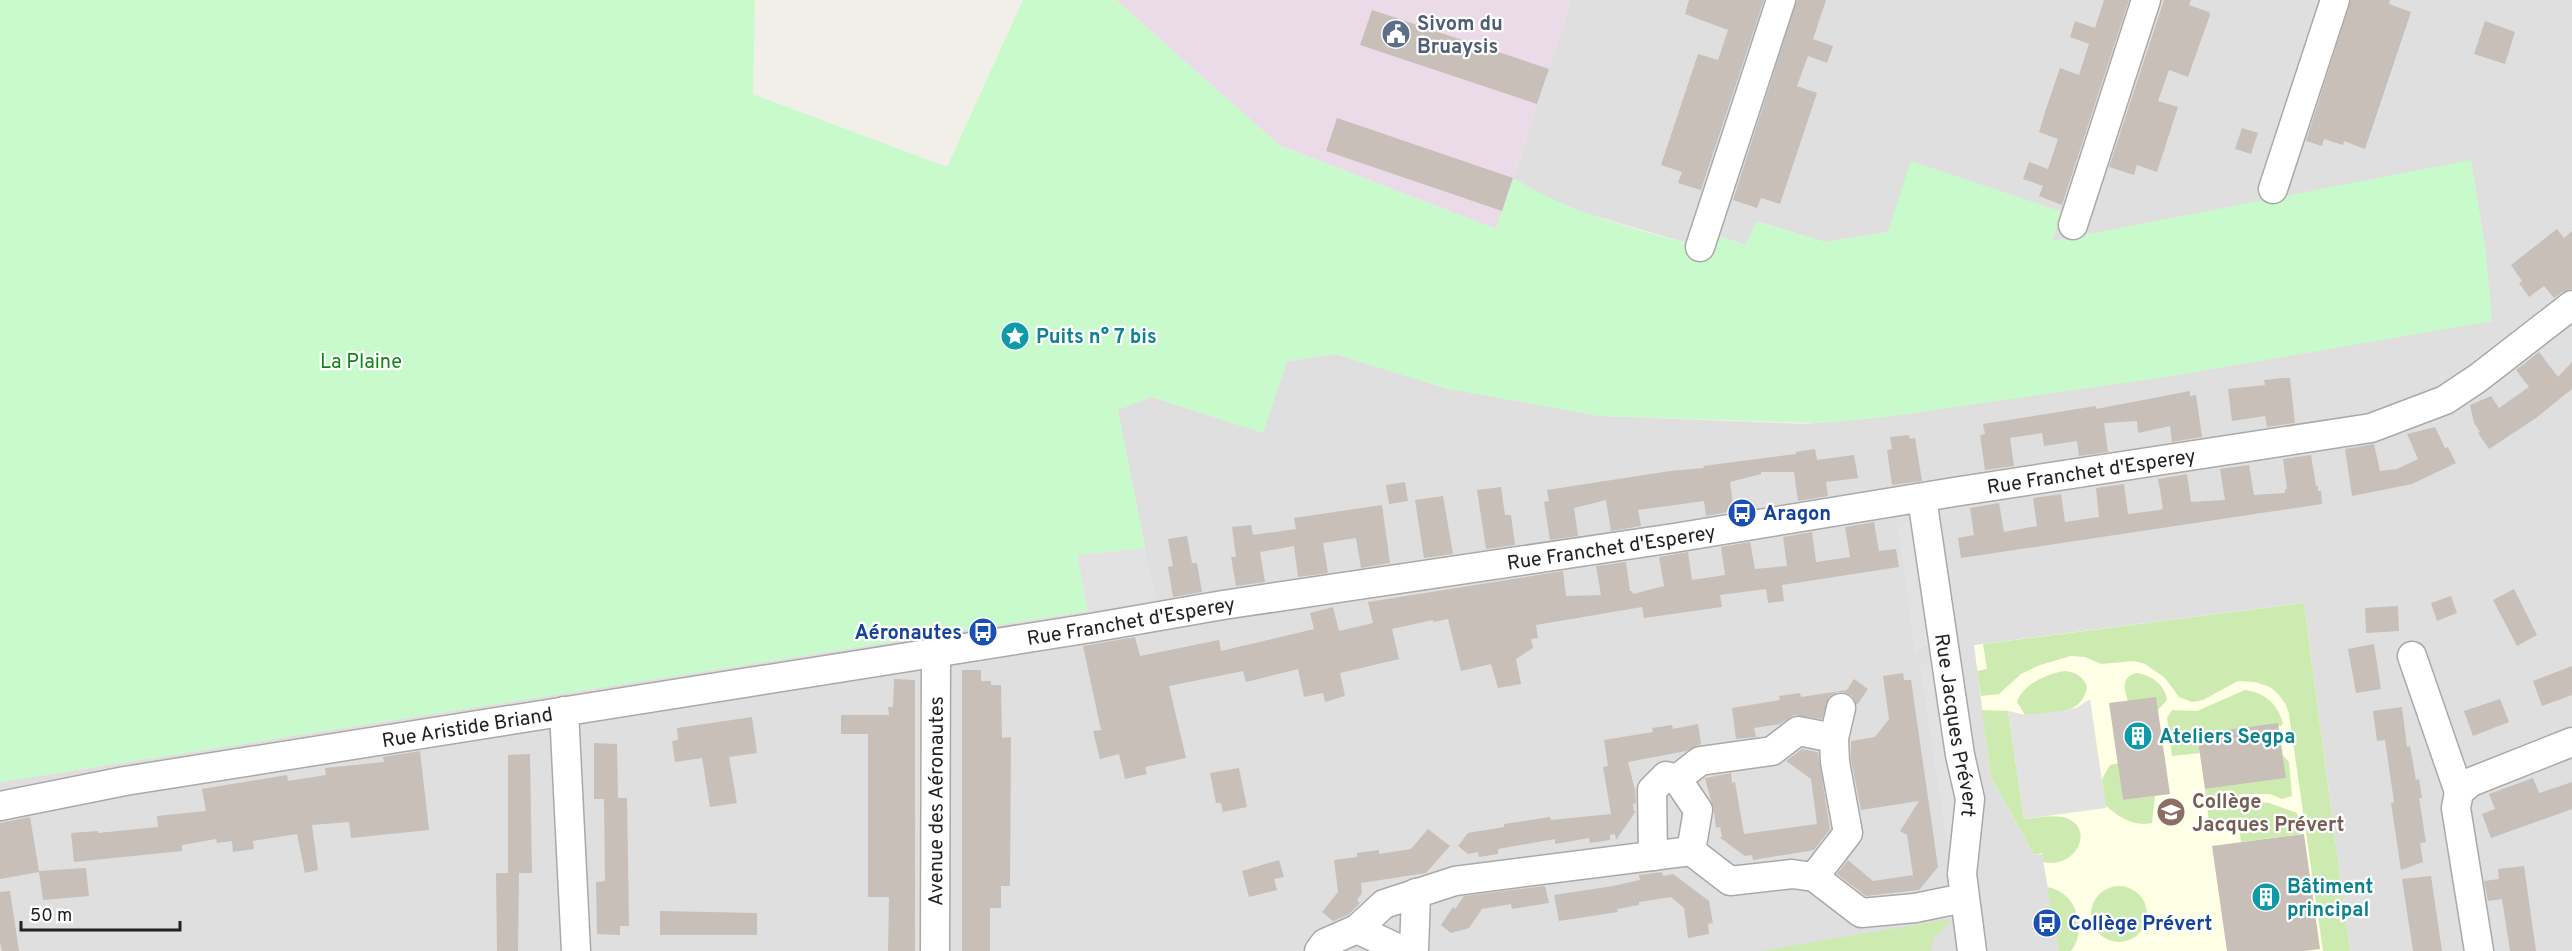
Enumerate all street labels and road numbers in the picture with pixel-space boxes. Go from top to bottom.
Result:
street label: Rue Franchet d'Esperey [1985,444,2198,502]
street label: Rue Franchet d'Esperey [1505,520,1718,578]
street label: Rue Franchet d'Esperey [1025,592,1237,653]
street label: Rue Jacques Prévert [1927,632,1981,818]
street label: Avenue des Aéronautes [924,696,951,906]
street label: Rue Aristide Briand [380,702,555,755]

